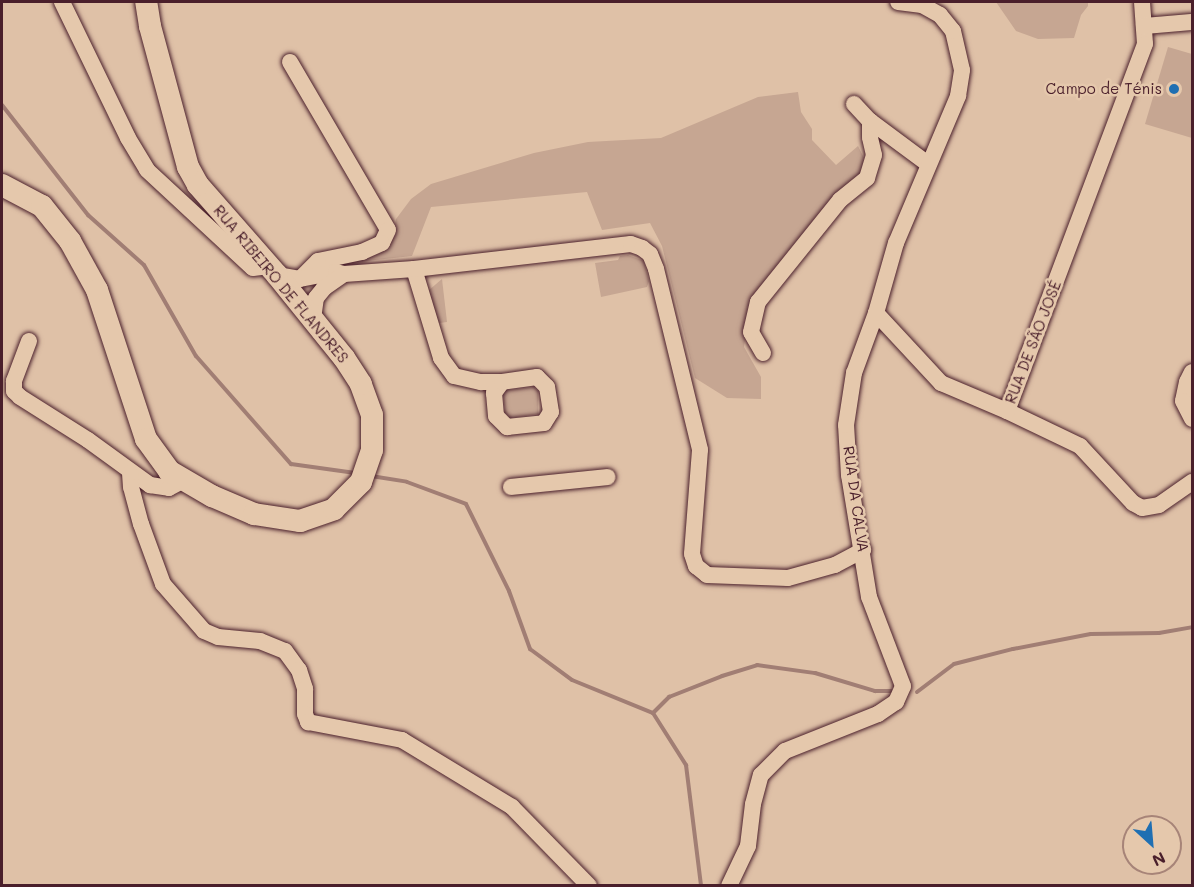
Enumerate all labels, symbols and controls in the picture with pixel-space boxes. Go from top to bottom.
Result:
place label: Campo de Ténis [1046,80,1162,98]
marker: Campo de Ténis [1167,82,1181,96]
street label: RUA RIBEIRO DE FLANDRES [210,202,352,366]
street label: RUA DE SÃO JOSÉ [1001,278,1065,406]
street label: RUA DA CALVA [840,445,872,553]
north arrow [1122,815,1182,875]
text: N [1149,848,1169,872]

